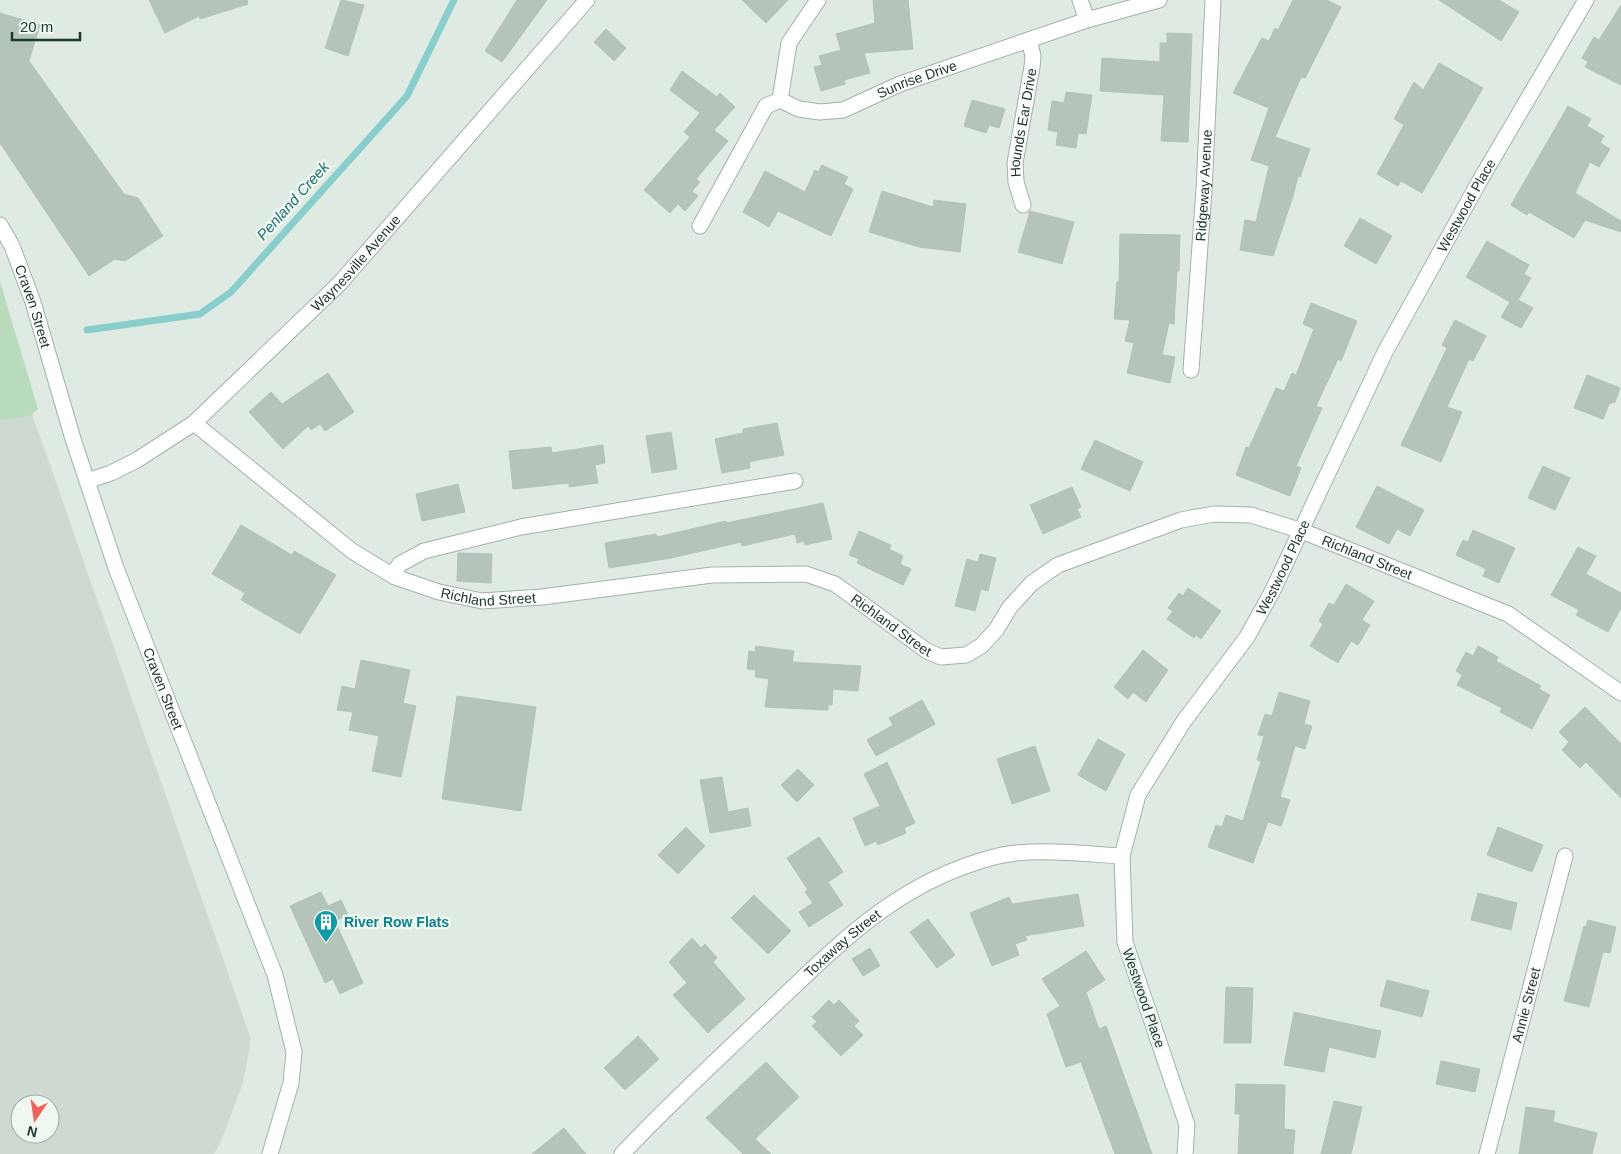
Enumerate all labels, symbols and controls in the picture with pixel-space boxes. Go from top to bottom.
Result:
scale bar [12,10,80,42]
text: 20 m [20,18,53,35]
street label: Sunrise Drive [874,57,959,101]
street label: Hounds Ear Drive [1007,67,1040,178]
street label: Ridgeway Avenue [1192,129,1215,242]
street label: Westwood Place [1434,156,1499,255]
water label: Penland Creek [253,157,333,243]
street label: Waynesville Avenue [308,211,404,314]
street label: Craven Street [12,262,54,350]
street label: Westwood Place [1253,517,1313,618]
street label: Richland Street [1320,532,1415,583]
street label: Richland Street [439,585,536,609]
street label: Richland Street [848,590,934,660]
street label: Craven Street [140,645,186,732]
street label: Toxaway Street [801,906,884,980]
building icon: River Row Flats [313,909,339,943]
place label: River Row Flats [344,914,449,930]
street label: Westwood Place [1120,946,1169,1050]
street label: Annie Street [1508,966,1544,1044]
north arrow [10,1094,60,1144]
text: N [25,1123,39,1141]

